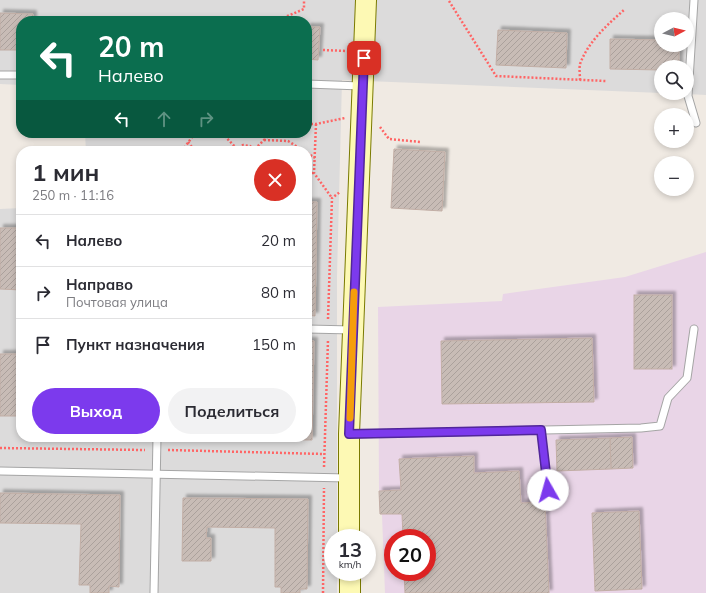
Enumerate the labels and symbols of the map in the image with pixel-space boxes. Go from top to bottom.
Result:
north arrow [654,12,694,52]
pin [347,41,381,75]
position arrow [527,469,569,511]
speed limit sign: 20 [384,529,436,581]

